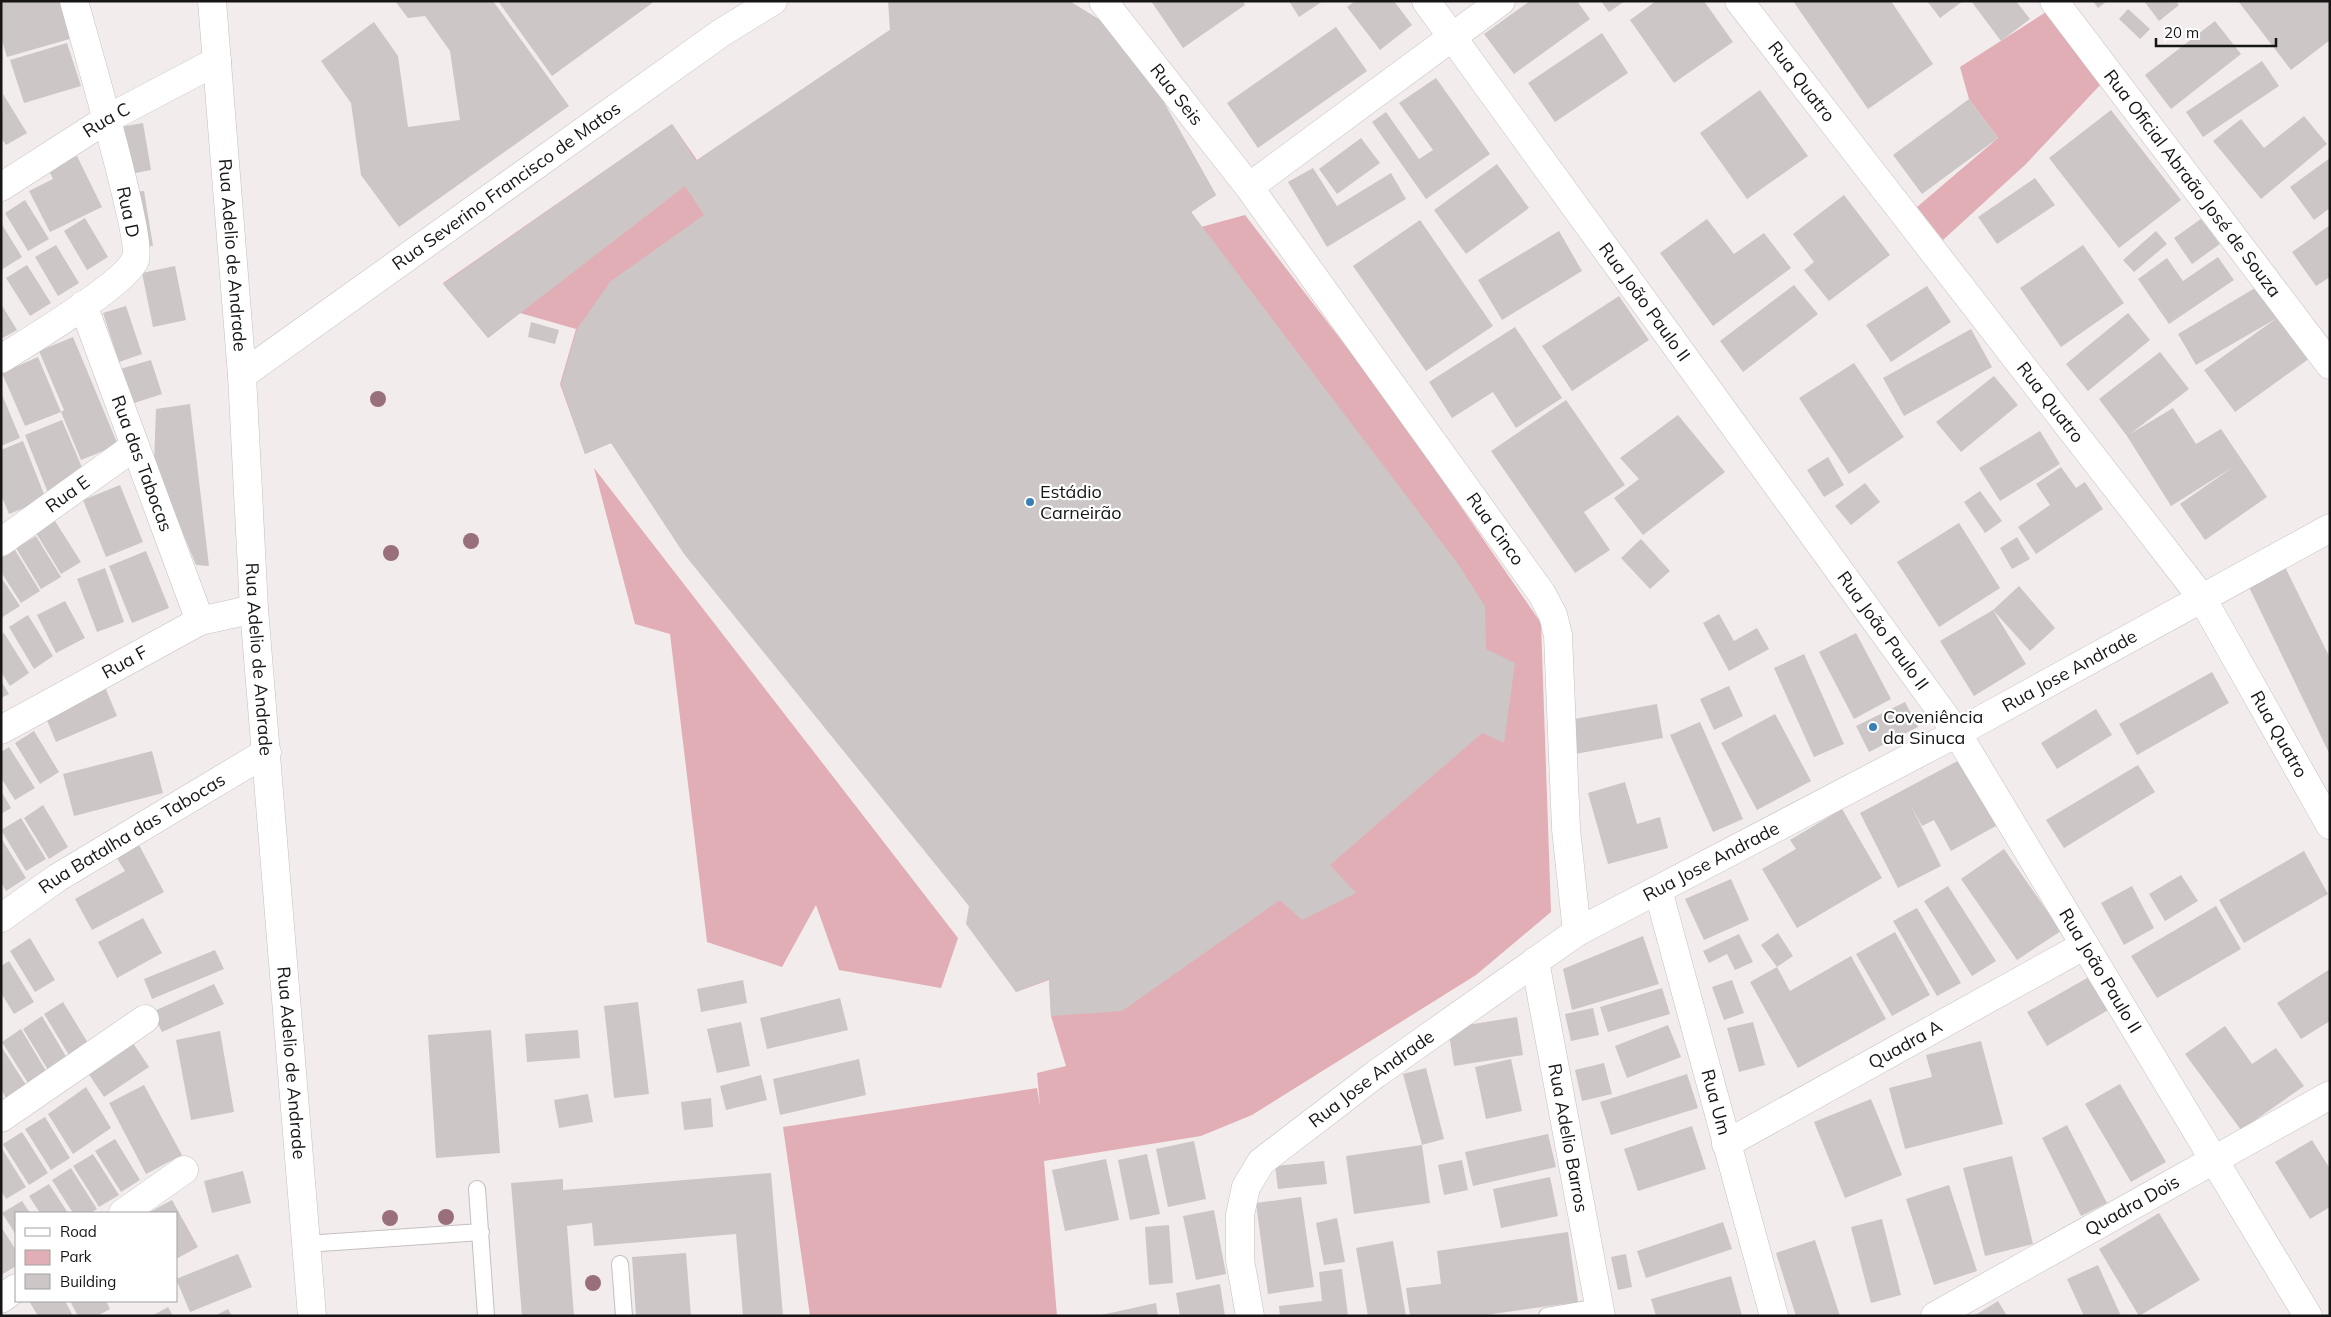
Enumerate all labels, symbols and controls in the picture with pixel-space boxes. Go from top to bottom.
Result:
scale bar [2156,15,2276,47]
text: 20 m [2164,23,2199,42]
street label: Rua Quatro [1763,36,1841,126]
street label: Rua Seis [1145,59,1208,130]
street label: Rua Oficial Abraão José de Souza [2099,65,2286,302]
street label: Rua Severino Francisco de Matos [387,96,625,275]
street label: Rua C [78,97,134,142]
street label: Rua Adelio de Andrade [214,158,252,353]
street label: Rua D [112,184,145,240]
street label: Rua João Paulo II [1594,238,1696,366]
street label: Rua Quatro [2012,357,2089,447]
street label: Rua das Tabocas [106,392,178,535]
street label: Rua E [41,470,94,517]
place label: Estádio Carneirão [1040,480,1122,524]
street label: Rua Cinco [1462,488,1530,570]
marker: Estádio Carneirão [1024,496,1036,508]
street label: Rua Adelio de Andrade [241,562,278,757]
street label: Rua João Paulo II [1832,566,1934,694]
street label: Rua Jose Andrade [1998,624,2141,717]
street label: Rua F [98,640,151,684]
street label: Rua Quatro [2246,686,2313,782]
place label: Coveniência da Sinuca [1883,705,1983,749]
marker: Coveniência da Sinuca [1867,721,1879,733]
street label: Rua Batalha das Tabocas [34,768,229,899]
street label: Rua Jose Andrade [1639,816,1783,906]
street label: Rua João Paulo II [2054,904,2147,1037]
street label: Rua Adelio de Andrade [272,966,311,1160]
street label: Quadra A [1864,1014,1946,1074]
street label: Rua Jose Andrade [1304,1025,1439,1132]
street label: Rua Adelio Barros [1543,1062,1594,1214]
street label: Rua Um [1696,1067,1736,1138]
street label: Quadra Dois [2081,1170,2183,1241]
legend [15,1212,178,1302]
text: Road [60,1222,97,1241]
text: Park [60,1247,92,1266]
text: Building [60,1272,116,1291]

